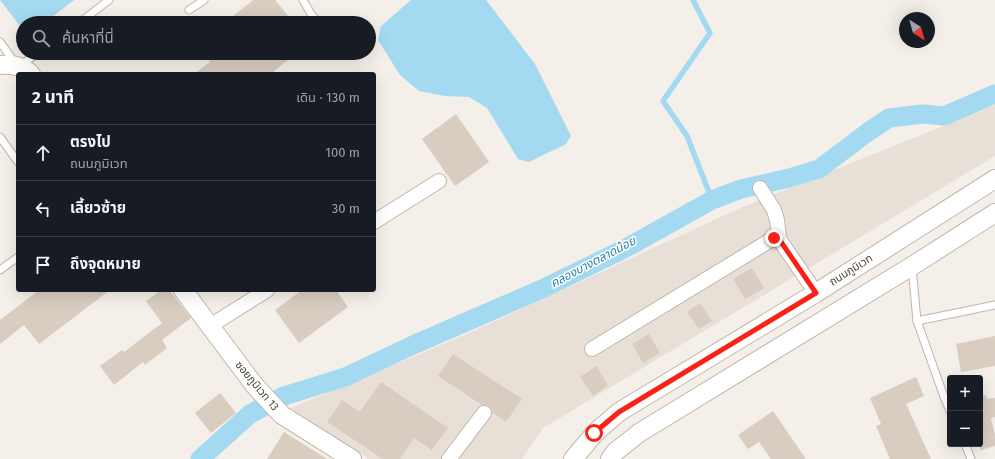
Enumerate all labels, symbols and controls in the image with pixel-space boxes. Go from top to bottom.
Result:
north arrow [899,12,935,48]
search box [16,16,376,60]
icon: search [30,27,52,49]
text: ค้นหาที่นี่ [62,29,114,47]
text: 2 นาที [32,87,74,108]
text: เดิน · 130 m [296,90,360,105]
text: ตรงไป [70,133,111,151]
icon: ahead [32,142,54,164]
text: 100 m [325,145,360,160]
text: ถนนภูมิเวท [70,156,128,171]
icon: left [32,198,54,220]
text: เลี้ยวซ้าย [70,199,126,217]
text: 30 m [332,201,360,216]
route end [765,229,783,247]
water label: คลองบางตลาดน้อย [548,233,639,290]
street label: ถนนภูมิเวท [827,252,875,288]
icon: arrive [32,254,54,276]
text: ถึงจุดหมาย [70,255,141,273]
street label: ซอยภูมิเวท 13 [232,359,282,413]
map controls [947,375,983,447]
button: + [947,375,983,411]
button: − [947,411,983,447]
route start [585,424,603,442]

